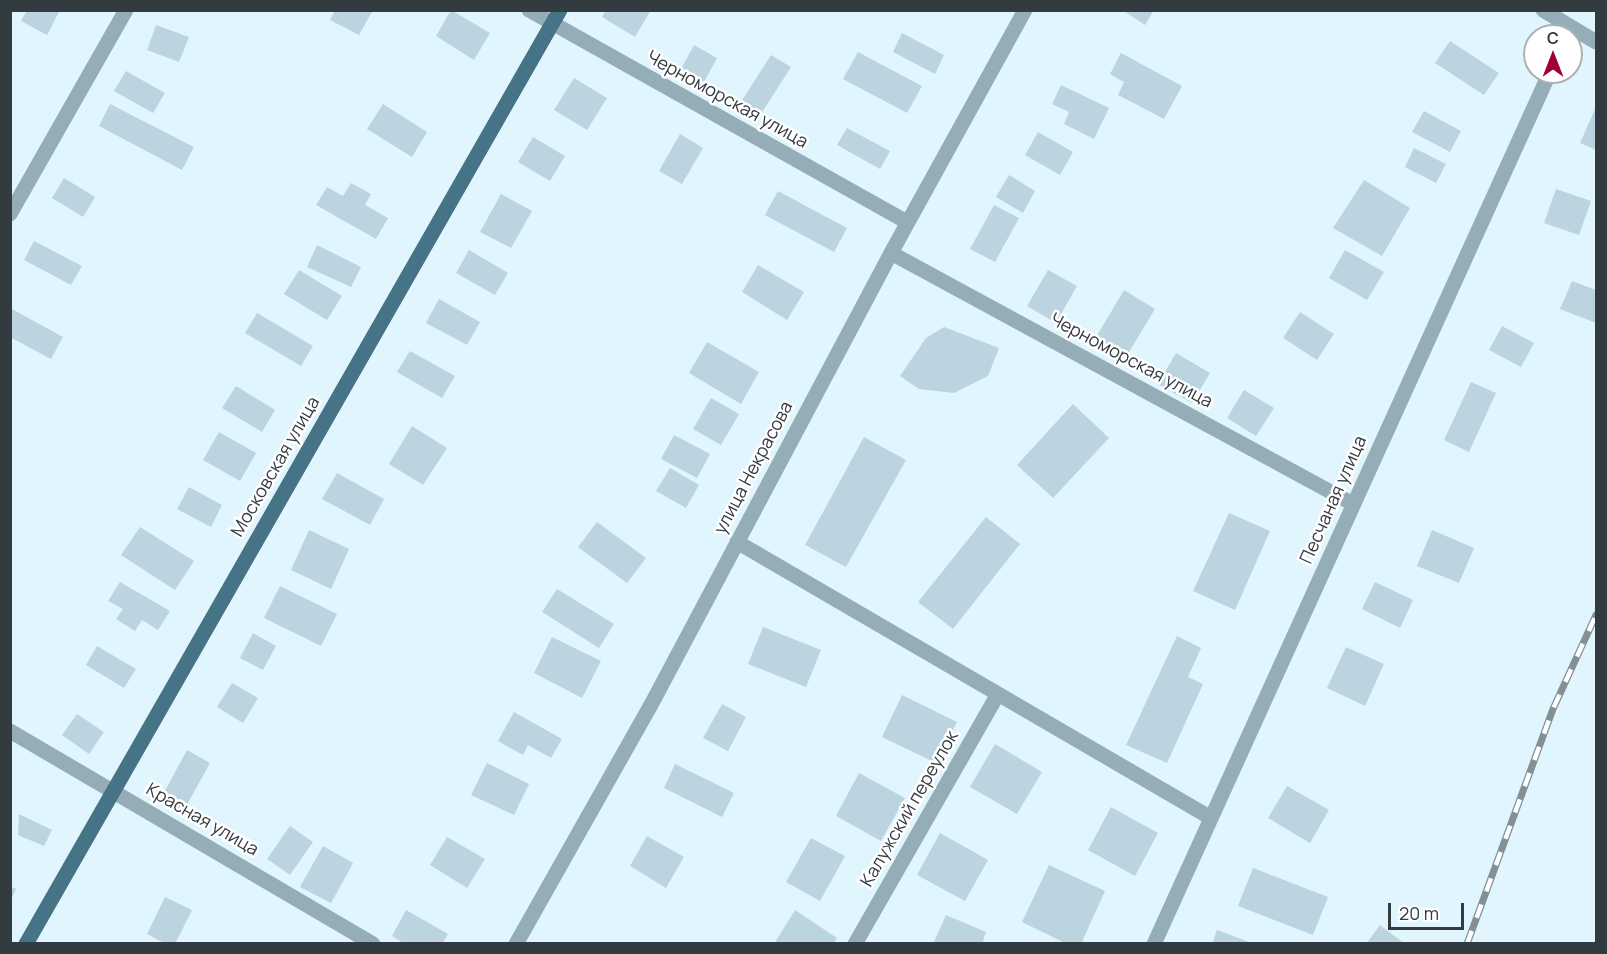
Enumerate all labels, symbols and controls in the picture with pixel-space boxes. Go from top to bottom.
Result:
north arrow [1523,24,1583,84]
text: С [1547,27,1559,49]
street label: Черноморская улица [643,47,811,153]
street label: Черноморская улица [1046,309,1216,413]
street label: Московская улица [227,393,325,541]
street label: улица Некрасова [710,398,798,538]
street label: Песчаная улица [1296,433,1372,567]
street label: Калужский переулок [857,727,963,891]
street label: Красная улица [142,779,262,861]
scale bar [1391,891,1468,929]
text: 20 m [1399,901,1439,925]

